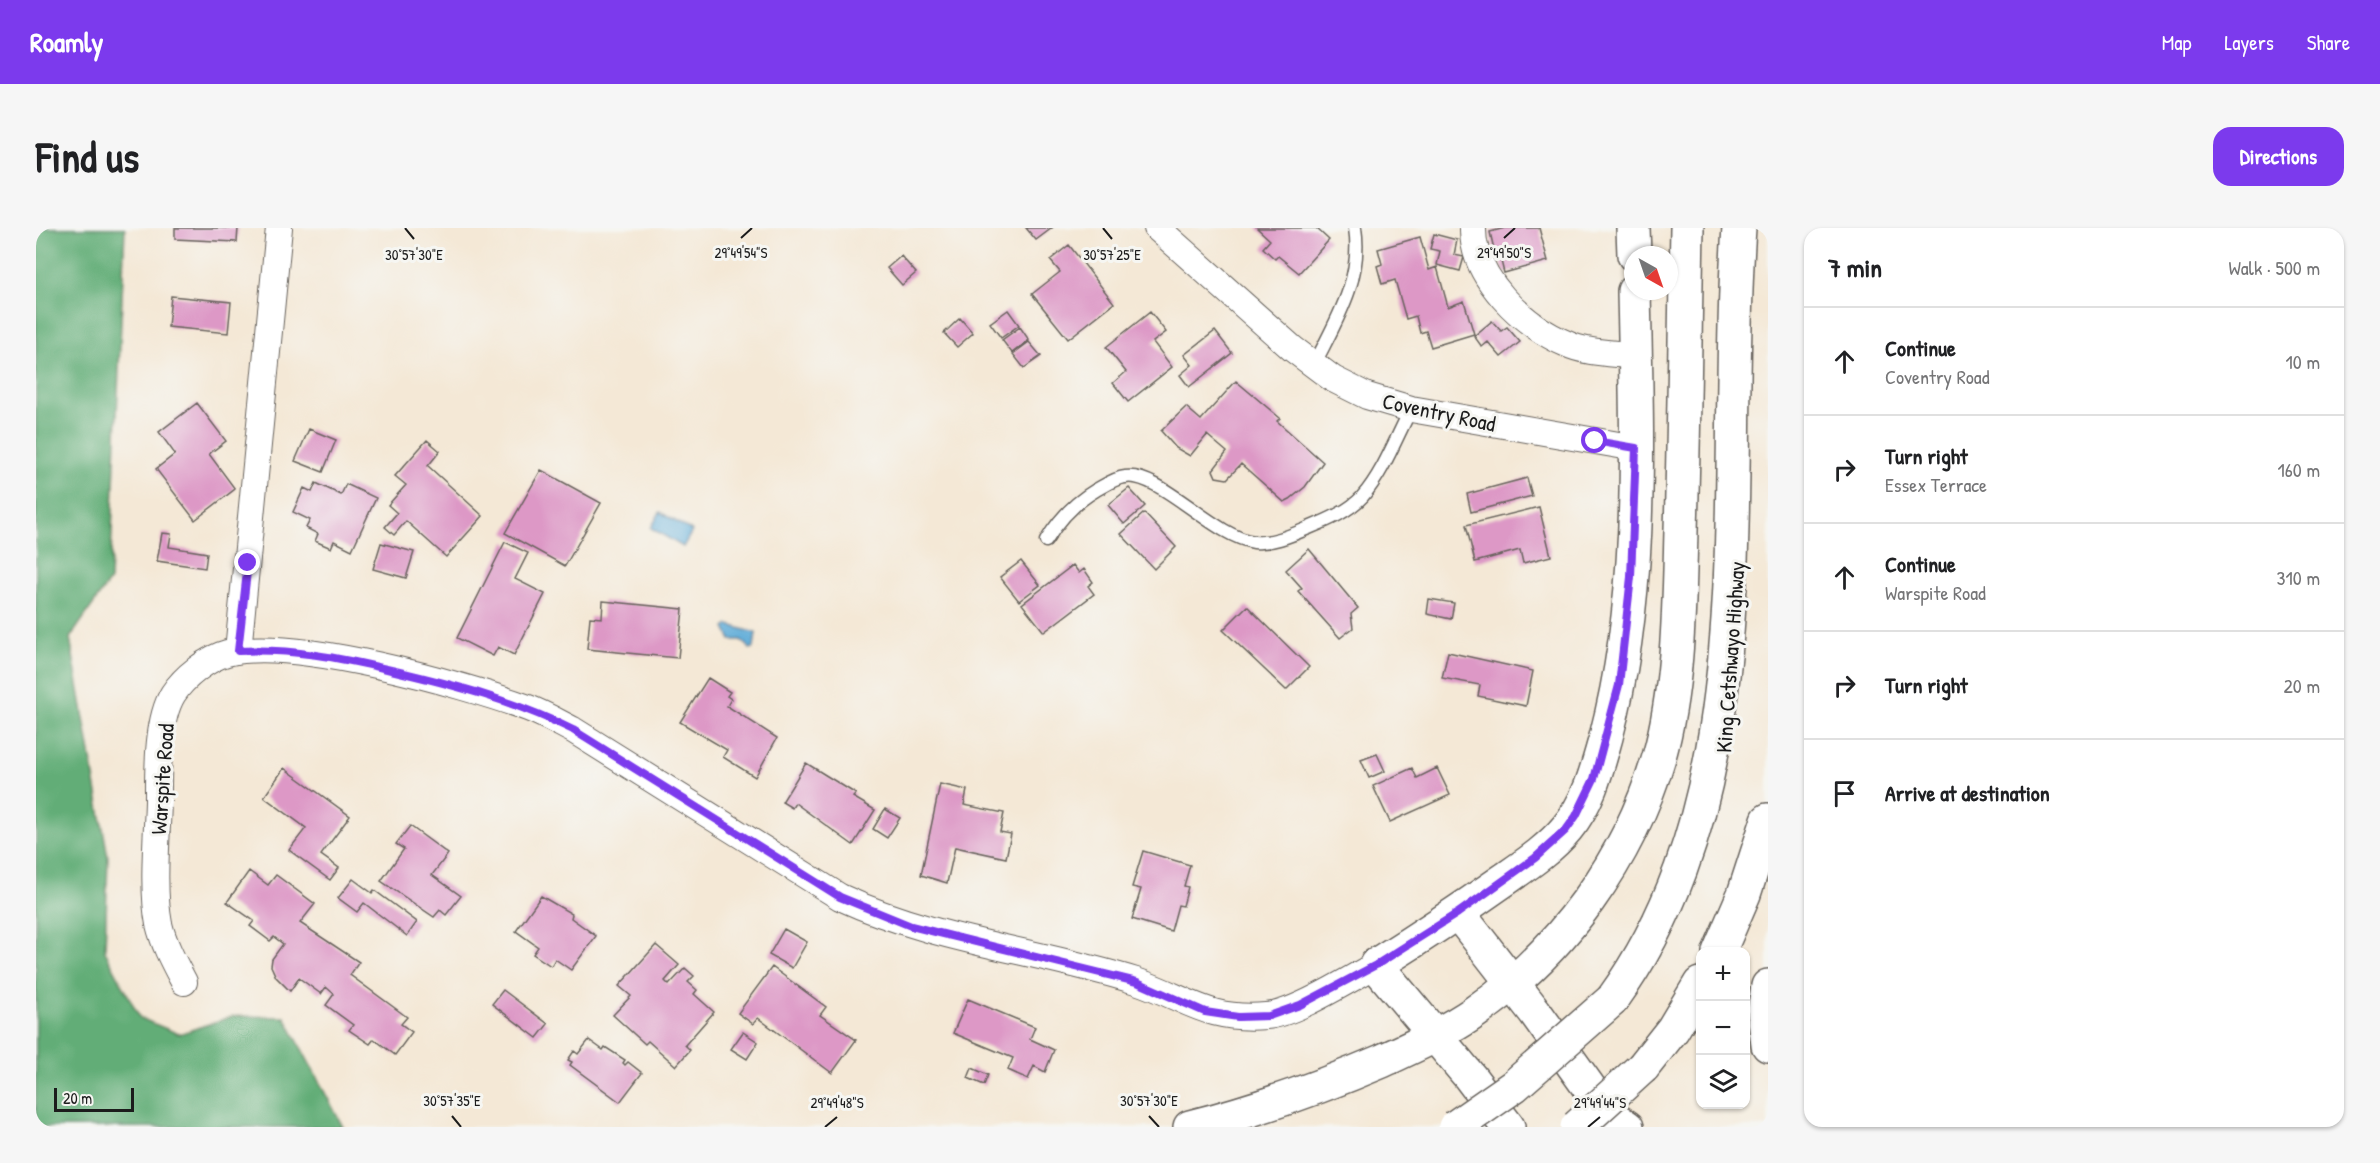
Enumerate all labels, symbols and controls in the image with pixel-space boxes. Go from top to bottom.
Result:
text: Roamly [30,23,103,61]
text: Map [2162,28,2191,57]
text: Layers [2224,28,2274,57]
text: Share [2307,28,2350,57]
button: Directions [2213,127,2344,186]
text: Find us [36,128,139,185]
text: 29°49'54"S [715,242,768,263]
text: 29°49'50"S [1477,242,1531,263]
text: 30°57'30"E [385,244,443,265]
text: 30°57'25"E [1083,244,1141,265]
north arrow [1624,246,1678,300]
text: 7 min [1828,250,1882,285]
text: Walk · 500 m [2228,254,2320,281]
text: Continue [1885,333,1956,363]
icon: ahead [1828,345,1861,378]
text: 10 m [2286,348,2320,375]
text: Coventry Road [1885,363,1989,390]
street label: Coventry Road [1380,385,1499,439]
route start [1581,427,1607,453]
text: Turn right [1885,441,1968,471]
icon: right [1828,453,1861,486]
text: 160 m [2278,456,2320,483]
text: Essex Terrace [1885,471,1987,498]
route end [234,549,260,575]
text: Continue [1885,549,1956,579]
street label: King Cetshwayo Highway [1708,560,1752,754]
icon: ahead [1828,561,1861,594]
text: 310 m [2277,564,2320,591]
text: Warspite Road [1885,579,1986,606]
icon: right [1828,669,1861,702]
text: Turn right [1885,670,1968,700]
text: 20 m [2283,672,2320,699]
street label: Warspite Road [143,722,181,835]
icon: arrive [1828,777,1861,810]
text: Arrive at destination [1885,778,2050,808]
map controls [1696,947,1750,1109]
button: + [1696,947,1750,1001]
button: − [1696,1001,1750,1055]
button: layers [1696,1055,1750,1109]
scale bar [54,1085,134,1112]
text: 20 m [63,1087,92,1109]
text: 30°57'35"E [423,1090,481,1111]
text: 30°57'30"E [1120,1090,1178,1111]
text: 29°49'48"S [810,1092,864,1113]
text: 29°49'44"S [1574,1092,1626,1113]

